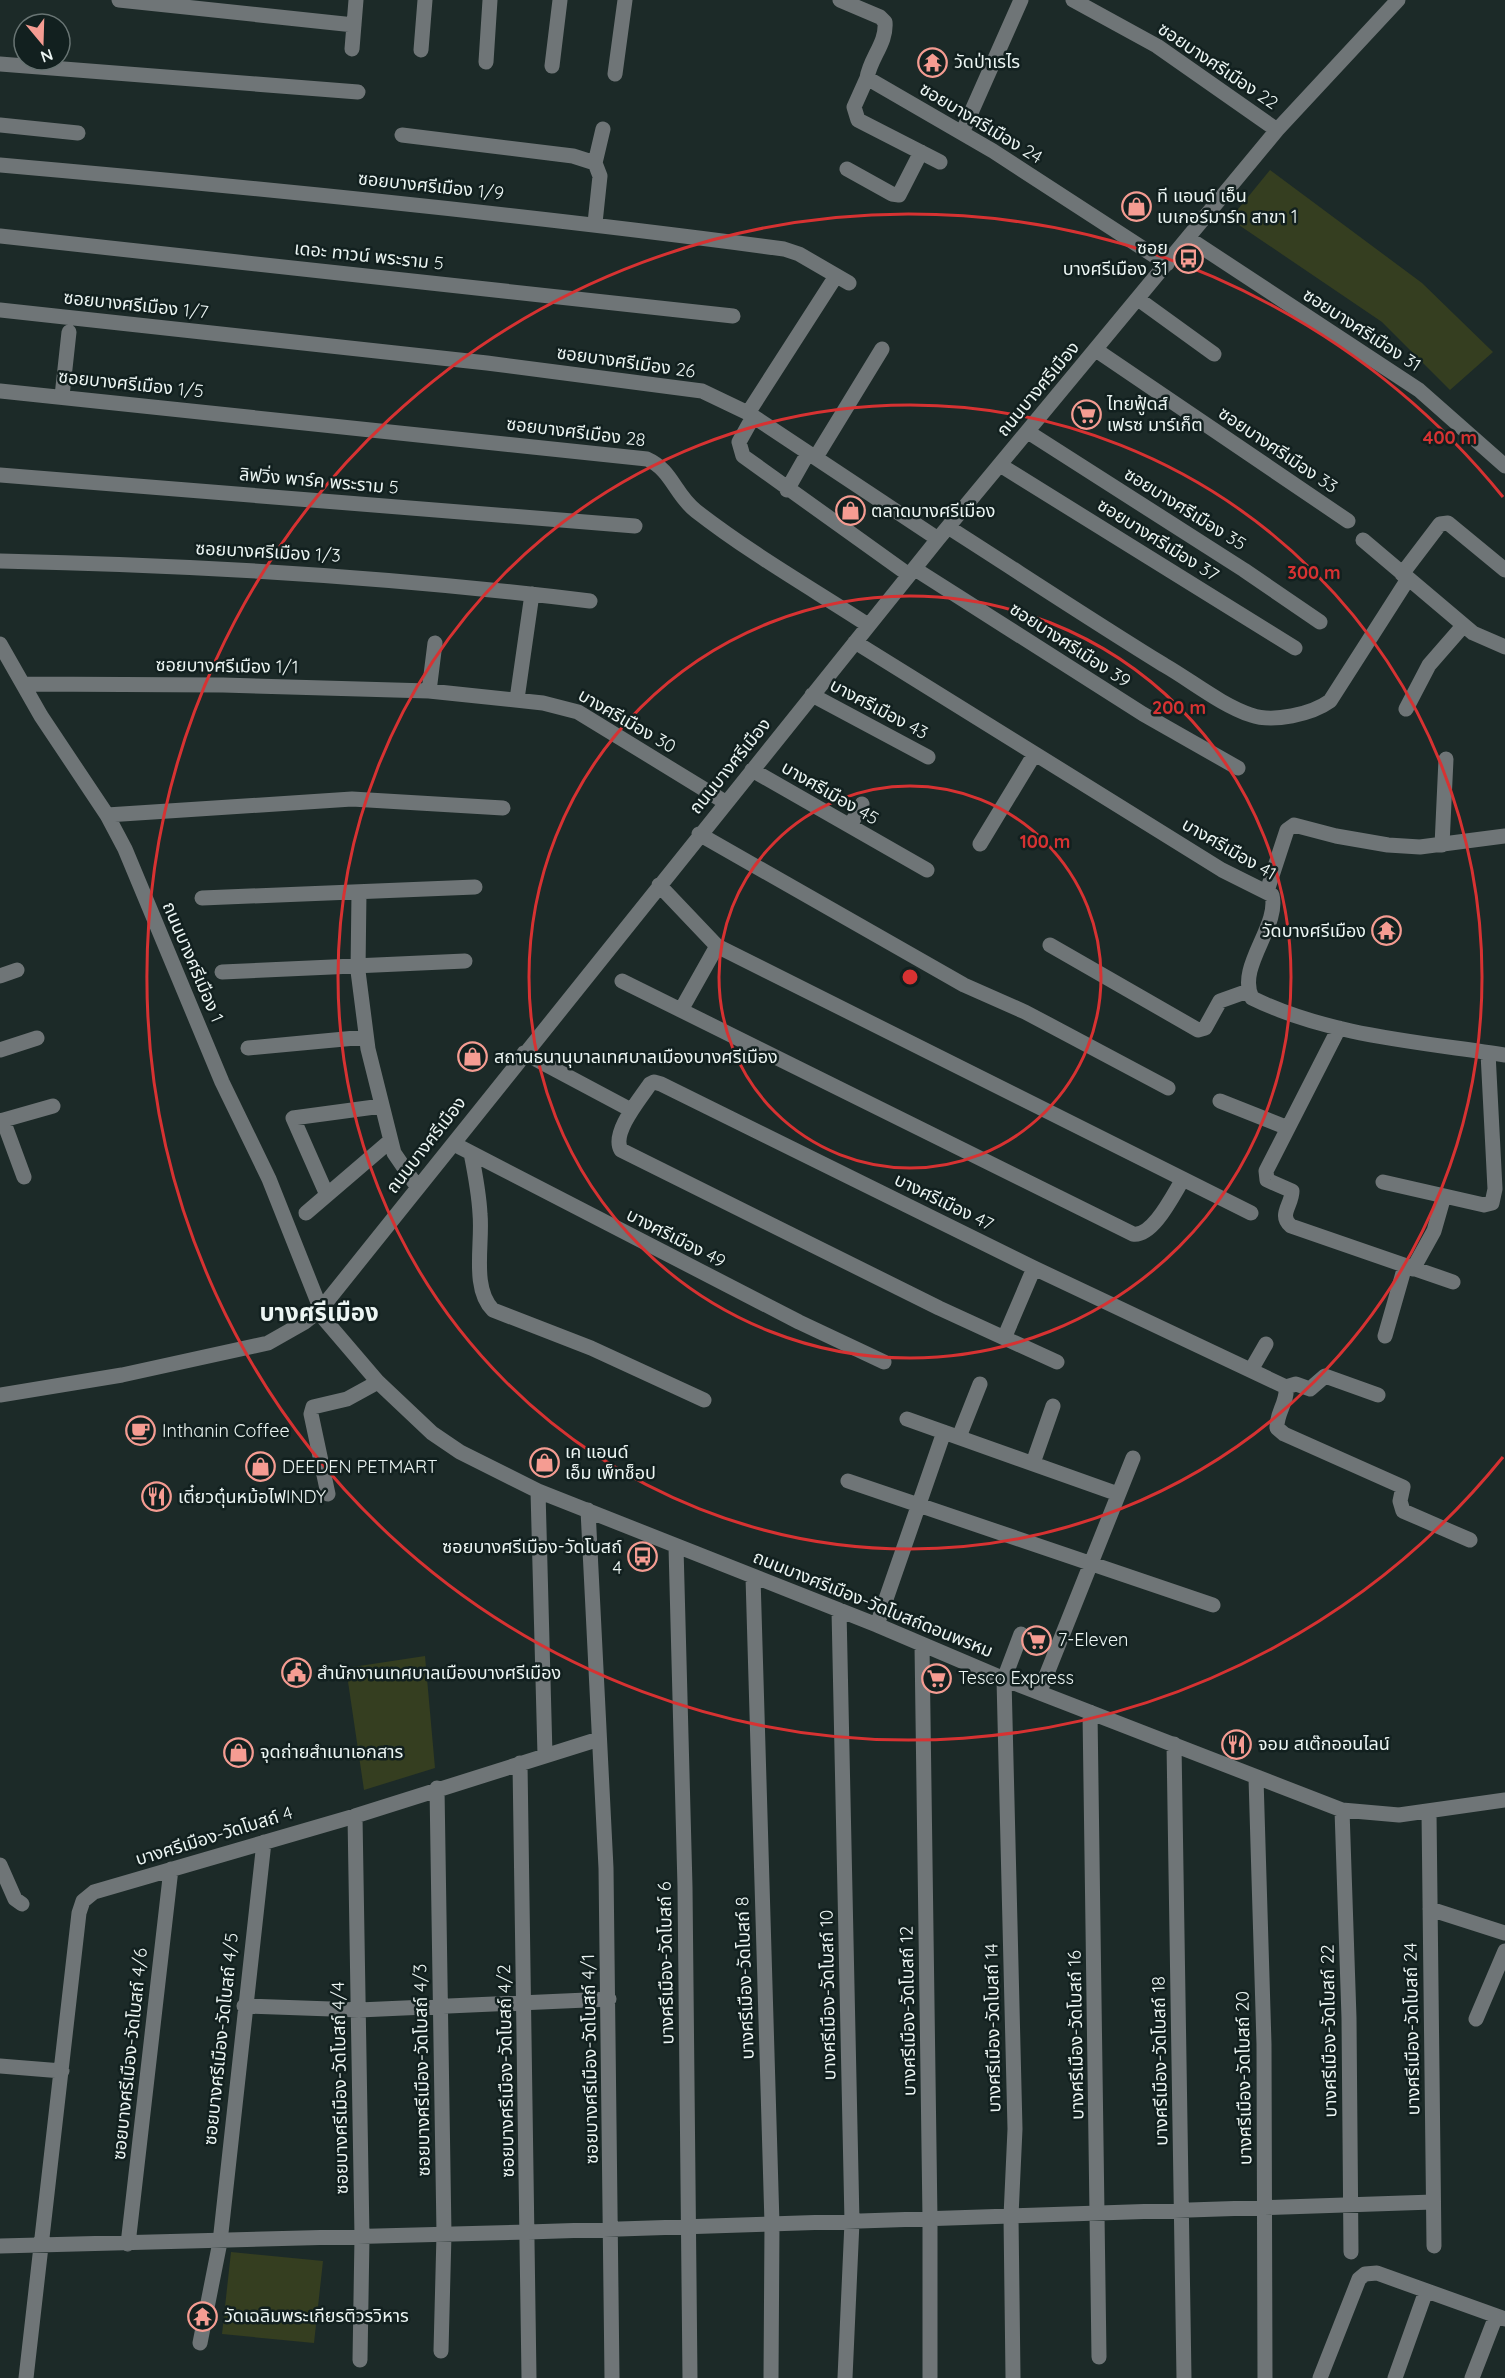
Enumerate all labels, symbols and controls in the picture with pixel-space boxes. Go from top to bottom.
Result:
north arrow [12,12,72,72]
street label: ซอยบางศรีเมือง 22 [1154,17,1283,114]
text: N [38,45,56,68]
temple icon: วัดป่าเรไร [917,46,949,78]
place label: วัดป่าเรไร [954,50,1020,73]
street label: ซอยบางศรีเมือง 24 [916,77,1047,168]
street label: ซอยบางศรีเมือง 1/9 [357,166,505,205]
place label: ที แอนด์ เอ็น เบเกอร์มาร์ท สาขา 1 [1157,184,1298,228]
shop icon: ที แอนด์ เอ็น เบเกอร์มาร์ท สาขา 1 [1120,190,1152,222]
street label: เดอะ ทาวน์ พระราม 5 [293,236,445,275]
place label: ซอย บางศรีเมือง 31 [1063,236,1168,280]
bus stop icon: ซอย บางศรีเมือง 31 [1173,242,1205,274]
street label: ซอยบางศรีเมือง 31 [1299,283,1426,376]
street label: ซอยบางศรีเมือง 1/7 [62,285,210,324]
street label: ถนนบางศรีเมือง [991,336,1084,441]
street label: ซอยบางศรีเมือง 26 [555,340,697,383]
street label: ซอยบางศรีเมือง 1/5 [57,364,205,403]
place label: ไทยฟู้ดส์ เฟรซ มาร์เก็ต [1106,392,1203,436]
supermarket icon: ไทยฟู้ดส์ เฟรซ มาร์เก็ต [1070,398,1102,430]
street label: ซอยบางศรีเมือง 33 [1214,401,1342,498]
street label: ซอยบางศรีเมือง 28 [505,412,647,451]
text: 400 m [1423,426,1477,449]
street label: ลิฟวิ่ง พาร์ค พระราม 5 [238,462,400,499]
street label: ซอยบางศรีเมือง 35 [1120,462,1251,555]
street label: ซอยบางศรีเมือง 37 [1093,493,1223,586]
shop icon: ตลาดบางศรีเมือง [834,495,866,527]
place label: ตลาดบางศรีเมือง [871,499,995,522]
street label: ซอยบางศรีเมือง 1/3 [195,536,341,567]
text: 300 m [1287,561,1341,584]
street label: ซอยบางศรีเมือง 39 [1005,597,1135,692]
street label: ซอยบางศรีเมือง 1/1 [155,653,299,678]
street label: บางศรีเมือง 43 [826,673,932,744]
street label: บางศรีเมือง 30 [574,683,680,758]
text: 200 m [1152,696,1206,719]
street label: ถนนบางศรีเมือง [684,713,775,818]
street label: บางศรีเมือง 45 [777,755,883,830]
street label: บางศรีเมือง 41 [1178,812,1281,885]
text: 100 m [1020,830,1070,853]
street label: ถนนบางศรีเมือง 1 [158,898,229,1026]
temple icon: วัดบางศรีเมือง [1371,915,1403,947]
place label: วัดบางศรีเมือง [1262,919,1366,942]
centre of rings [900,967,920,987]
shop icon: สถานธนานุบาลเทศบาลเมืองบางศรีเมือง [457,1041,489,1073]
place label: สถานธนานุบาลเทศบาลเมืองบางศรีเมือง [494,1045,778,1068]
street label: ถนนบางศรีเมือง [380,1091,471,1198]
street label: บางศรีเมือง 47 [891,1168,998,1235]
street label: บางศรีเมือง 49 [623,1203,730,1272]
district label: บางศรีเมือง [259,1297,379,1327]
cafe icon: Inthanin Coffee [125,1415,157,1447]
place label: Inthanin Coffee [162,1419,290,1442]
place label: เค แอนด์ เอ็ม เพ็ทช็อป [565,1440,656,1484]
shop icon: เค แอนด์ เอ็ม เพ็ทช็อป [528,1446,560,1478]
shop icon: DEEDEN PETMART [245,1451,277,1483]
place label: DEEDEN PETMART [282,1455,438,1478]
restaurant icon: เตี๋ยวตุ๋นหม้อไฟINDY [141,1481,173,1513]
place label: เตี๋ยวตุ๋นหม้อไฟINDY [178,1484,326,1508]
place label: ซอยบางศรีเมือง-วัดโบสถ์ 4 [442,1535,622,1579]
bus stop icon: ซอยบางศรีเมือง-วัดโบสถ์ 4 [627,1541,659,1573]
street label: ถนนบางศรีเมือง-วัดโบสถ์ดอนพรหม [750,1545,997,1662]
supermarket icon: 7-Eleven [1021,1624,1053,1656]
place label: 7-Eleven [1058,1628,1129,1651]
public building icon: สำนักงานเทศบาลเมืองบางศรีเมือง [280,1657,312,1689]
place label: สำนักงานเทศบาลเมืองบางศรีเมือง [317,1661,561,1684]
supermarket icon: Tesco Express [921,1662,953,1694]
place label: Tesco Express [958,1666,1074,1689]
restaurant icon: จอม สเต๊กออนไลน์ [1221,1728,1253,1760]
place label: จอม สเต๊กออนไลน์ [1258,1732,1390,1755]
shop icon: จุดถ่ายสำเนาเอกสาร [223,1736,255,1768]
place label: จุดถ่ายสำเนาเอกสาร [260,1740,404,1763]
street label: บางศรีเมือง-วัดโบสถ์ 4 [133,1801,295,1870]
street label: บางศรีเมือง-วัดโบสถ์ 6 [653,1881,678,2045]
street label: บางศรีเมือง-วัดโบสถ์ 8 [730,1896,759,2060]
street label: บางศรีเมือง-วัดโบสถ์ 10 [815,1909,840,2081]
street label: บางศรีเมือง-วัดโบสถ์ 12 [895,1926,920,2096]
street label: ซอยบางศรีเมือง-วัดโบสถ์ 4/5 [198,1932,243,2146]
street label: บางศรีเมือง-วัดโบสถ์ 24 [1398,1942,1425,2116]
street label: บางศรีเมือง-วัดโบสถ์ 14 [980,1943,1005,2113]
street label: บางศรีเมือง-วัดโบสถ์ 22 [1315,1944,1342,2118]
street label: ซอยบางศรีเมือง-วัดโบสถ์ 4/6 [107,1946,152,2161]
street label: บางศรีเมือง-วัดโบสถ์ 16 [1063,1950,1088,2120]
street label: ซอยบางศรีเมือง-วัดโบสถ์ 4/1 [576,1954,603,2164]
street label: ซอยบางศรีเมือง-วัดโบสถ์ 4/3 [408,1963,435,2177]
street label: ซอยบางศรีเมือง-วัดโบสถ์ 4/2 [492,1964,519,2178]
street label: บางศรีเมือง-วัดโบสถ์ 18 [1147,1976,1172,2146]
street label: ซอยบางศรีเมือง-วัดโบสถ์ 4/4 [326,1981,353,2195]
street label: บางศรีเมือง-วัดโบสถ์ 20 [1230,1991,1257,2165]
temple icon: วัดเฉลิมพระเกียรติวรวิหาร [187,2300,219,2332]
place label: วัดเฉลิมพระเกียรติวรวิหาร [224,2304,409,2327]

